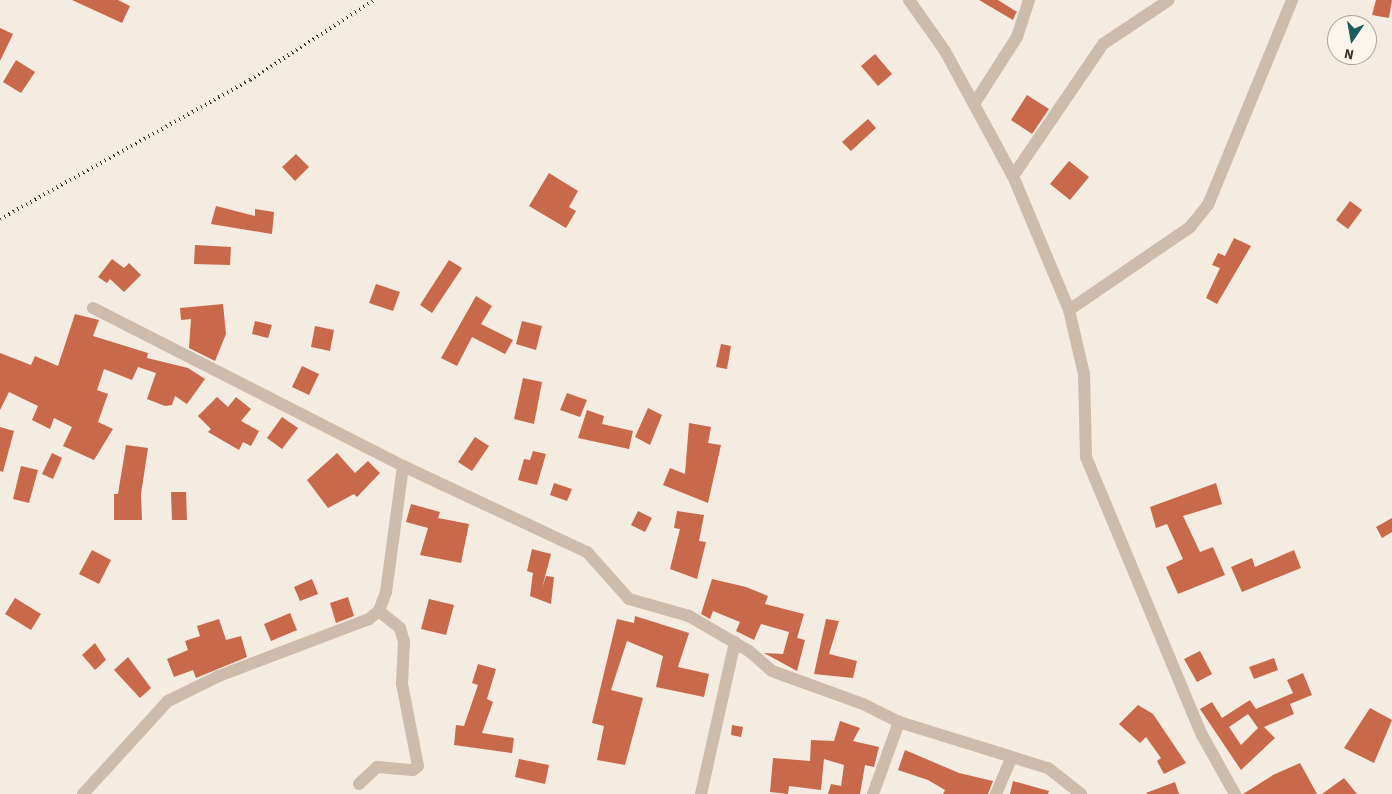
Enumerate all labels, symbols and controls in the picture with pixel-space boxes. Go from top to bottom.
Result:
north arrow [1327,15,1377,65]
text: N [1342,43,1356,64]

